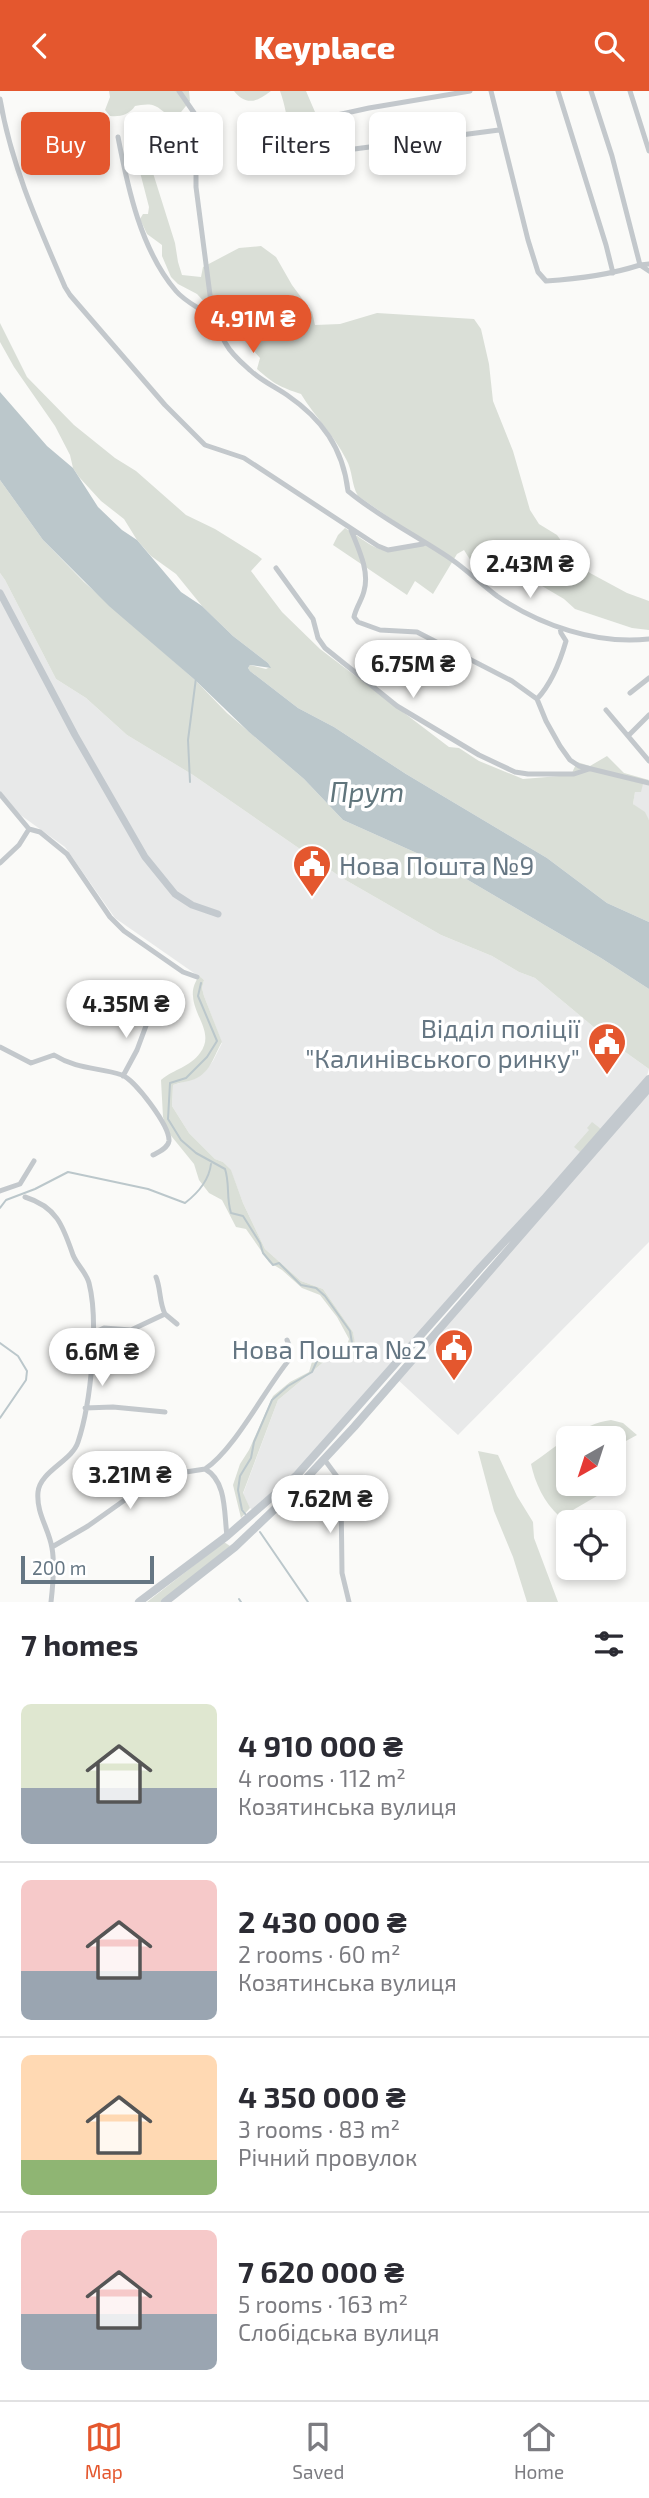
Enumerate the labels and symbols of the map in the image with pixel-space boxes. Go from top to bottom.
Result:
pin: 4.91M ₴ [188,295,318,355]
pin: 2.43M ₴ [465,540,595,600]
pin: 6.75M ₴ [348,641,478,700]
water label: Прут [330,774,404,808]
public building icon: Нова Пошта №9 [291,843,333,898]
place label: Нова Пошта №9 [339,849,535,880]
pin: 4.35M ₴ [61,981,191,1040]
place label: Відділ поліції "Калинівського ринку" [305,1012,580,1074]
public building icon: Відділ поліції "Калинівського ринку" [586,1021,628,1076]
public building icon: Нова Пошта №2 [433,1327,475,1382]
pin: 6.6M ₴ [45,1329,159,1388]
place label: Нова Пошта №2 [232,1333,427,1364]
north arrow [556,1426,626,1496]
pin: 3.21M ₴ [65,1451,195,1511]
pin: 7.62M ₴ [265,1475,395,1535]
scale bar [21,1553,154,1585]

